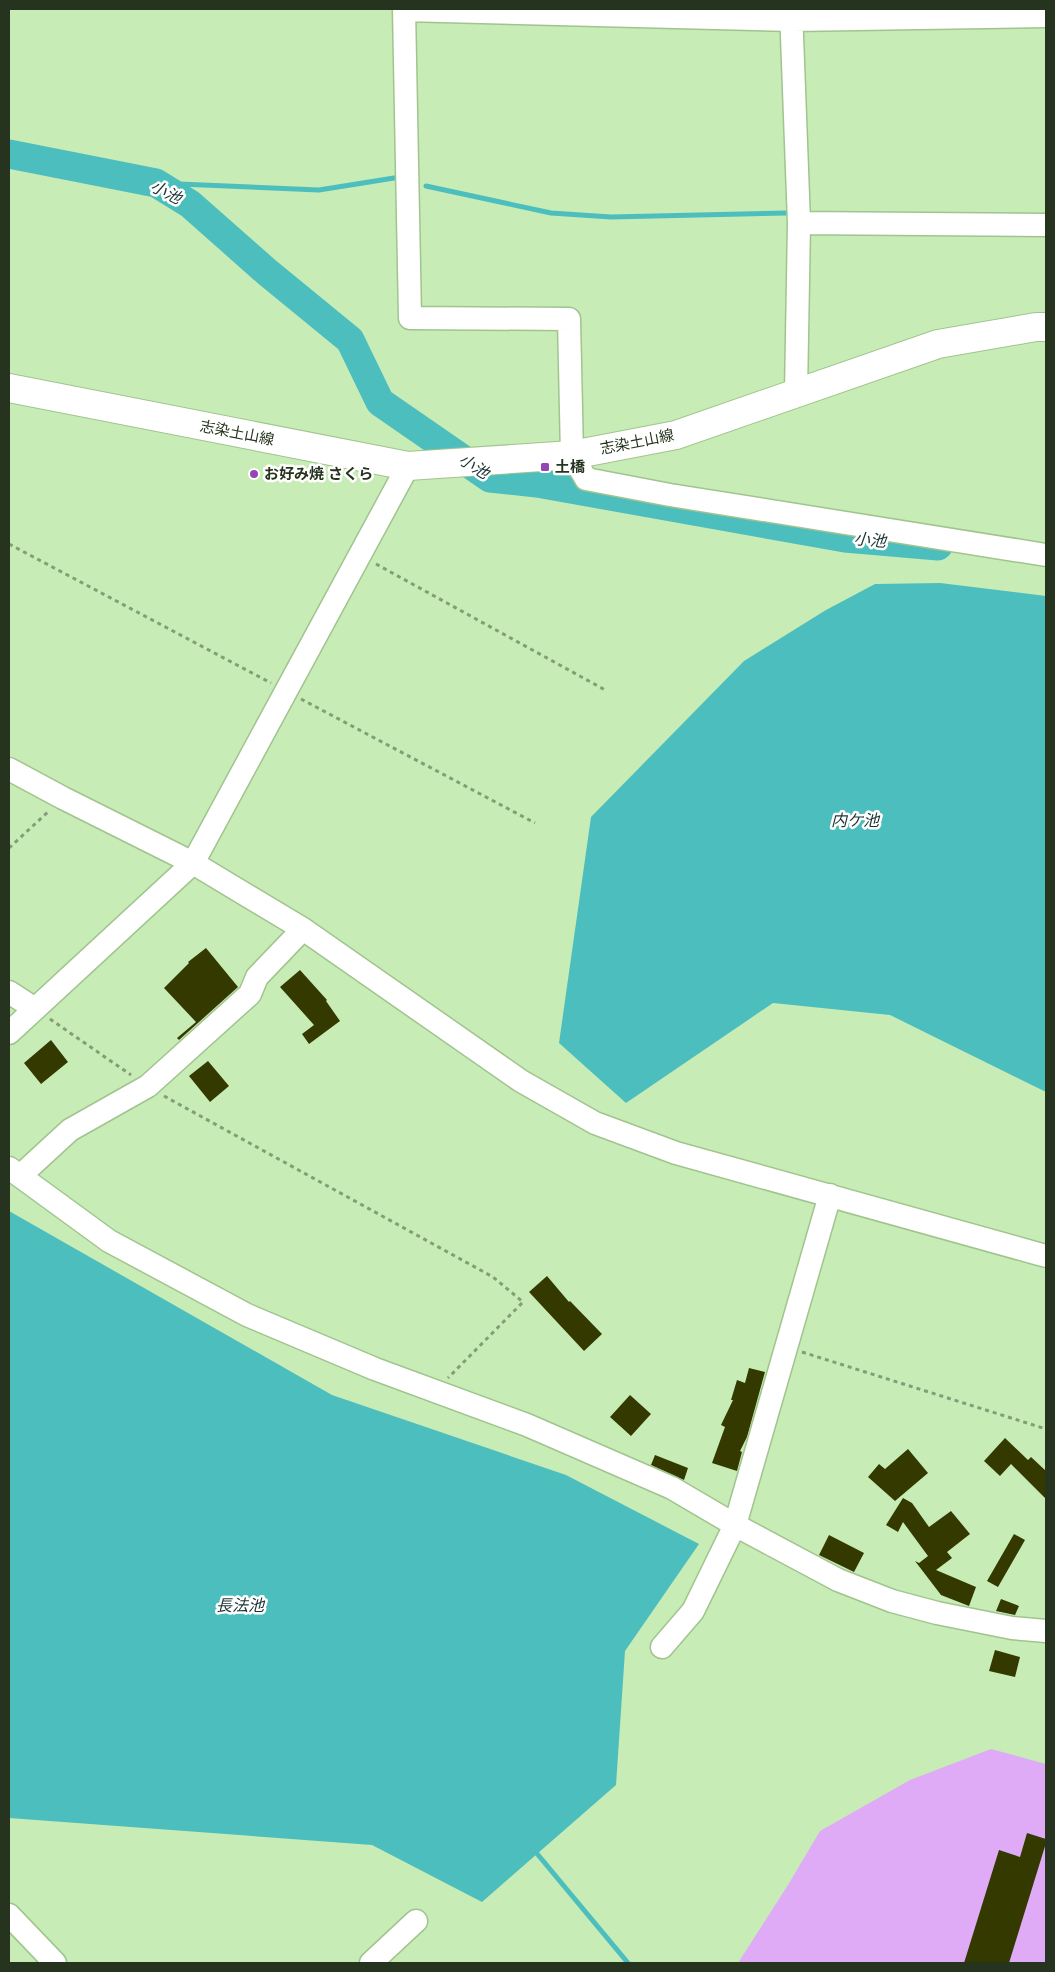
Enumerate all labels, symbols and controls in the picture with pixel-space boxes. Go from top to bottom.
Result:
water label: 小池 [147,176,186,209]
street label: 志染土山線 [198,417,276,449]
street label: 志染土山線 [598,426,676,458]
water label: 小池 [455,449,494,484]
place label: 土橋 [555,458,586,476]
marker: 土橋 [539,461,551,473]
place label: お好み焼 さくら [264,465,373,483]
marker: お好み焼 さくら [248,468,260,480]
water label: 小池 [853,529,889,551]
water label: 内ケ池 [831,811,881,830]
water label: 長法池 [216,1596,266,1615]

